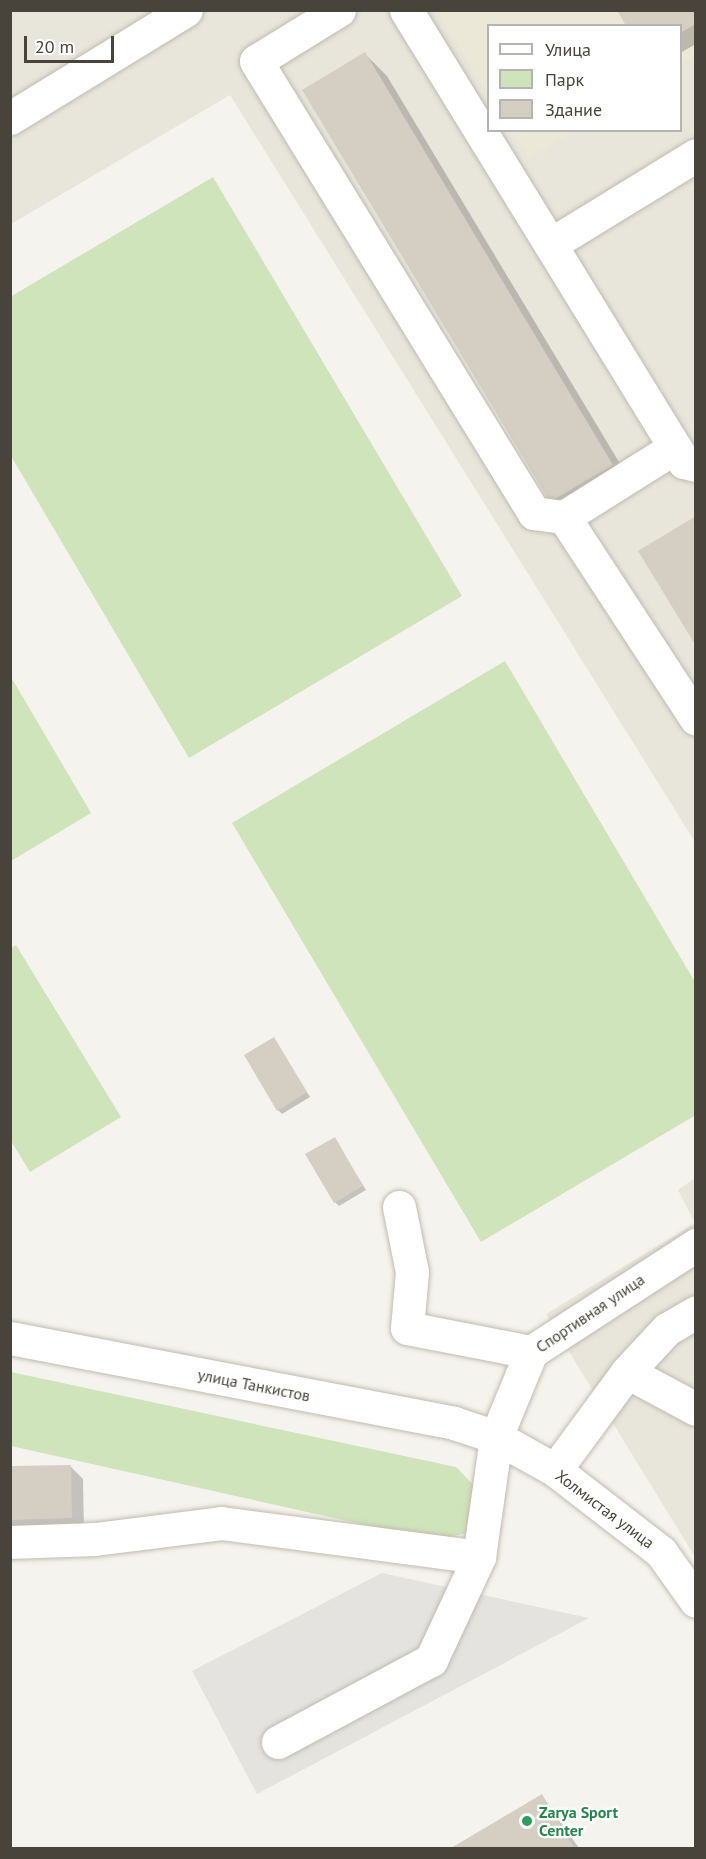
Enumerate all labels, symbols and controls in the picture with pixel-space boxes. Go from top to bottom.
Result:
scale bar [27,24,117,62]
legend [487,24,682,132]
text: 20 m [35,35,74,58]
text: Улица [545,38,591,61]
text: Парк [545,68,584,91]
text: Здание [545,98,602,121]
street label: Спортивная улица [532,1270,648,1356]
street label: улица Танкистов [196,1365,312,1405]
street label: Холмистая улица [552,1466,658,1552]
place label: Zarya Sport Center [539,1802,618,1840]
marker: Zarya Sport Center [520,1814,534,1828]

